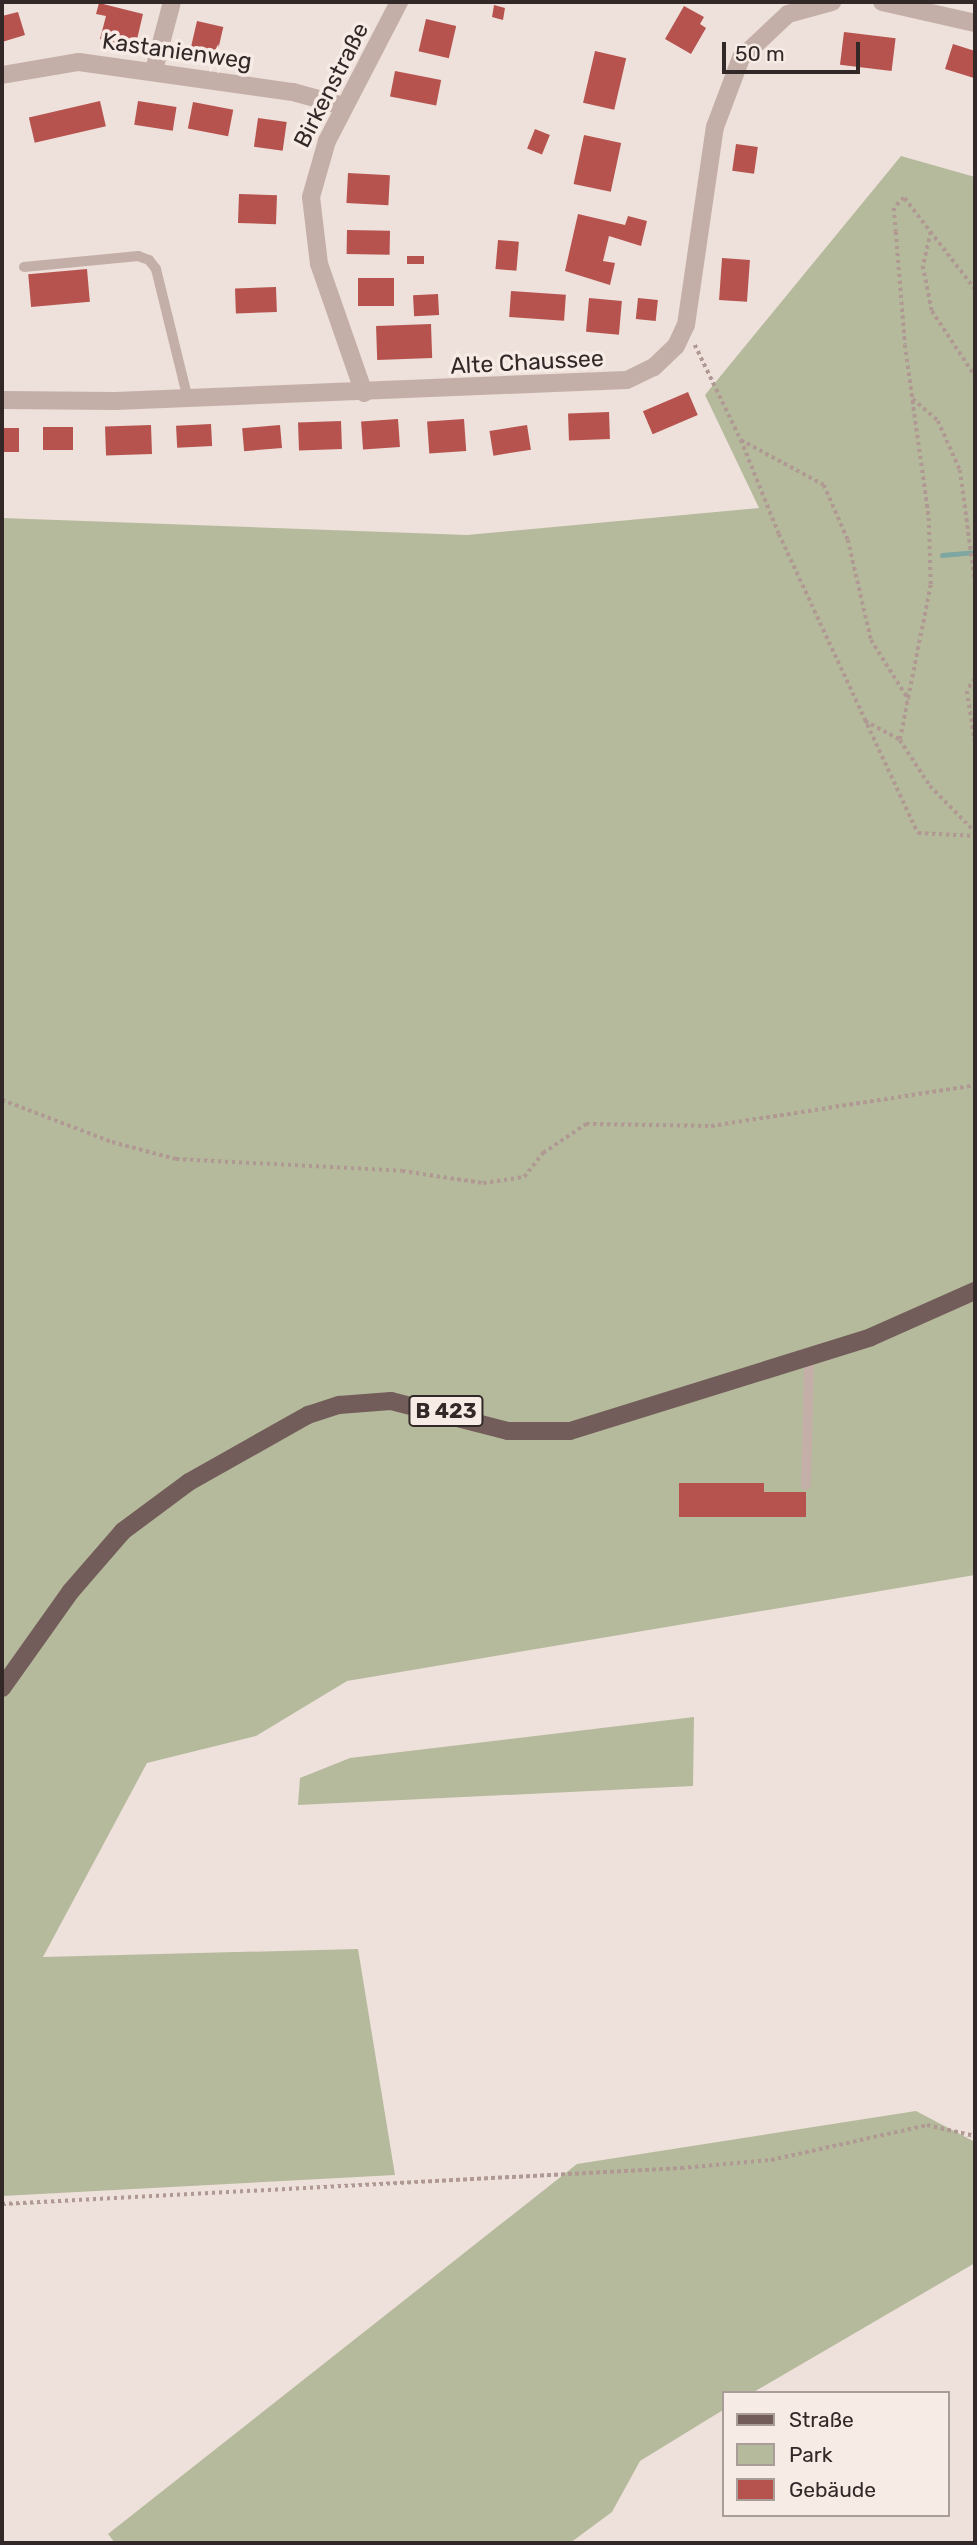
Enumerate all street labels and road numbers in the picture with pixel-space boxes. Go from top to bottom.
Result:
street label: Birkenstraße [288,18,374,152]
street label: Kastanienweg [100,27,254,75]
street label: Alte Chaussee [450,344,604,380]
road number: B 423 [408,1394,485,1428]

